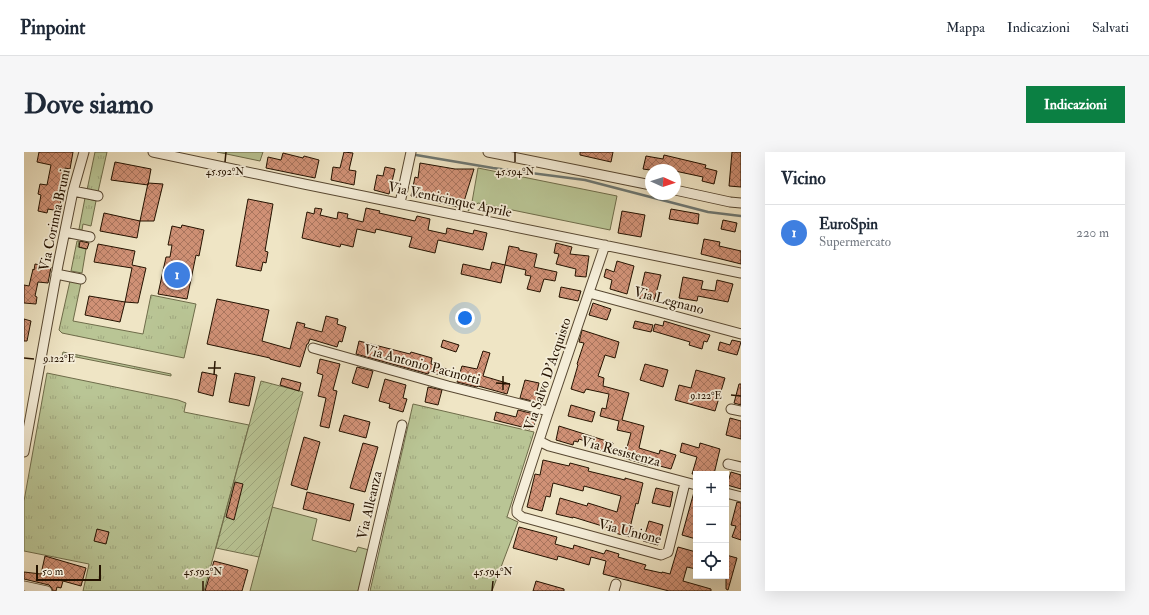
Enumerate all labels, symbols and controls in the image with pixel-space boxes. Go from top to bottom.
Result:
text: Pinpoint [20,16,85,40]
text: Mappa [946,19,985,36]
text: Indicazioni [1007,19,1070,36]
text: Salvati [1092,19,1129,36]
button: Indicazioni [1026,86,1125,123]
text: Dove siamo [24,87,153,122]
north arrow [645,164,681,200]
text: 45.592°N [206,166,244,178]
text: 45.594°N [496,166,534,178]
street label: Via Corinna Bruni [35,167,74,273]
text: Vicino [781,168,826,189]
street label: Via Venticinque Aprile [386,178,514,222]
text: EuroSpin [819,215,878,234]
text: 1 [792,225,796,241]
text: 220 m [1076,225,1109,241]
text: Supermercato [819,234,891,250]
pin: 1 [164,260,190,290]
street label: Via Legnano [632,283,706,318]
your location [455,308,475,328]
street label: Via Salvo D'Acquisto [520,315,575,433]
street label: Via Antonio Pacinotti [362,341,482,388]
text: 9.122°E [42,353,75,365]
text: 9.122°E [689,390,722,402]
street label: Via Resistenza [579,433,663,470]
street label: Via Alleanza [353,469,386,541]
map controls [693,471,729,579]
button: + [693,471,729,507]
button: − [693,507,729,543]
street label: Via Unione [597,515,663,548]
button: locate [693,543,729,579]
scale bar [36,563,101,582]
text: 50 m [42,565,63,578]
text: 45.592°N [184,566,222,578]
text: 45.594°N [474,566,512,578]

